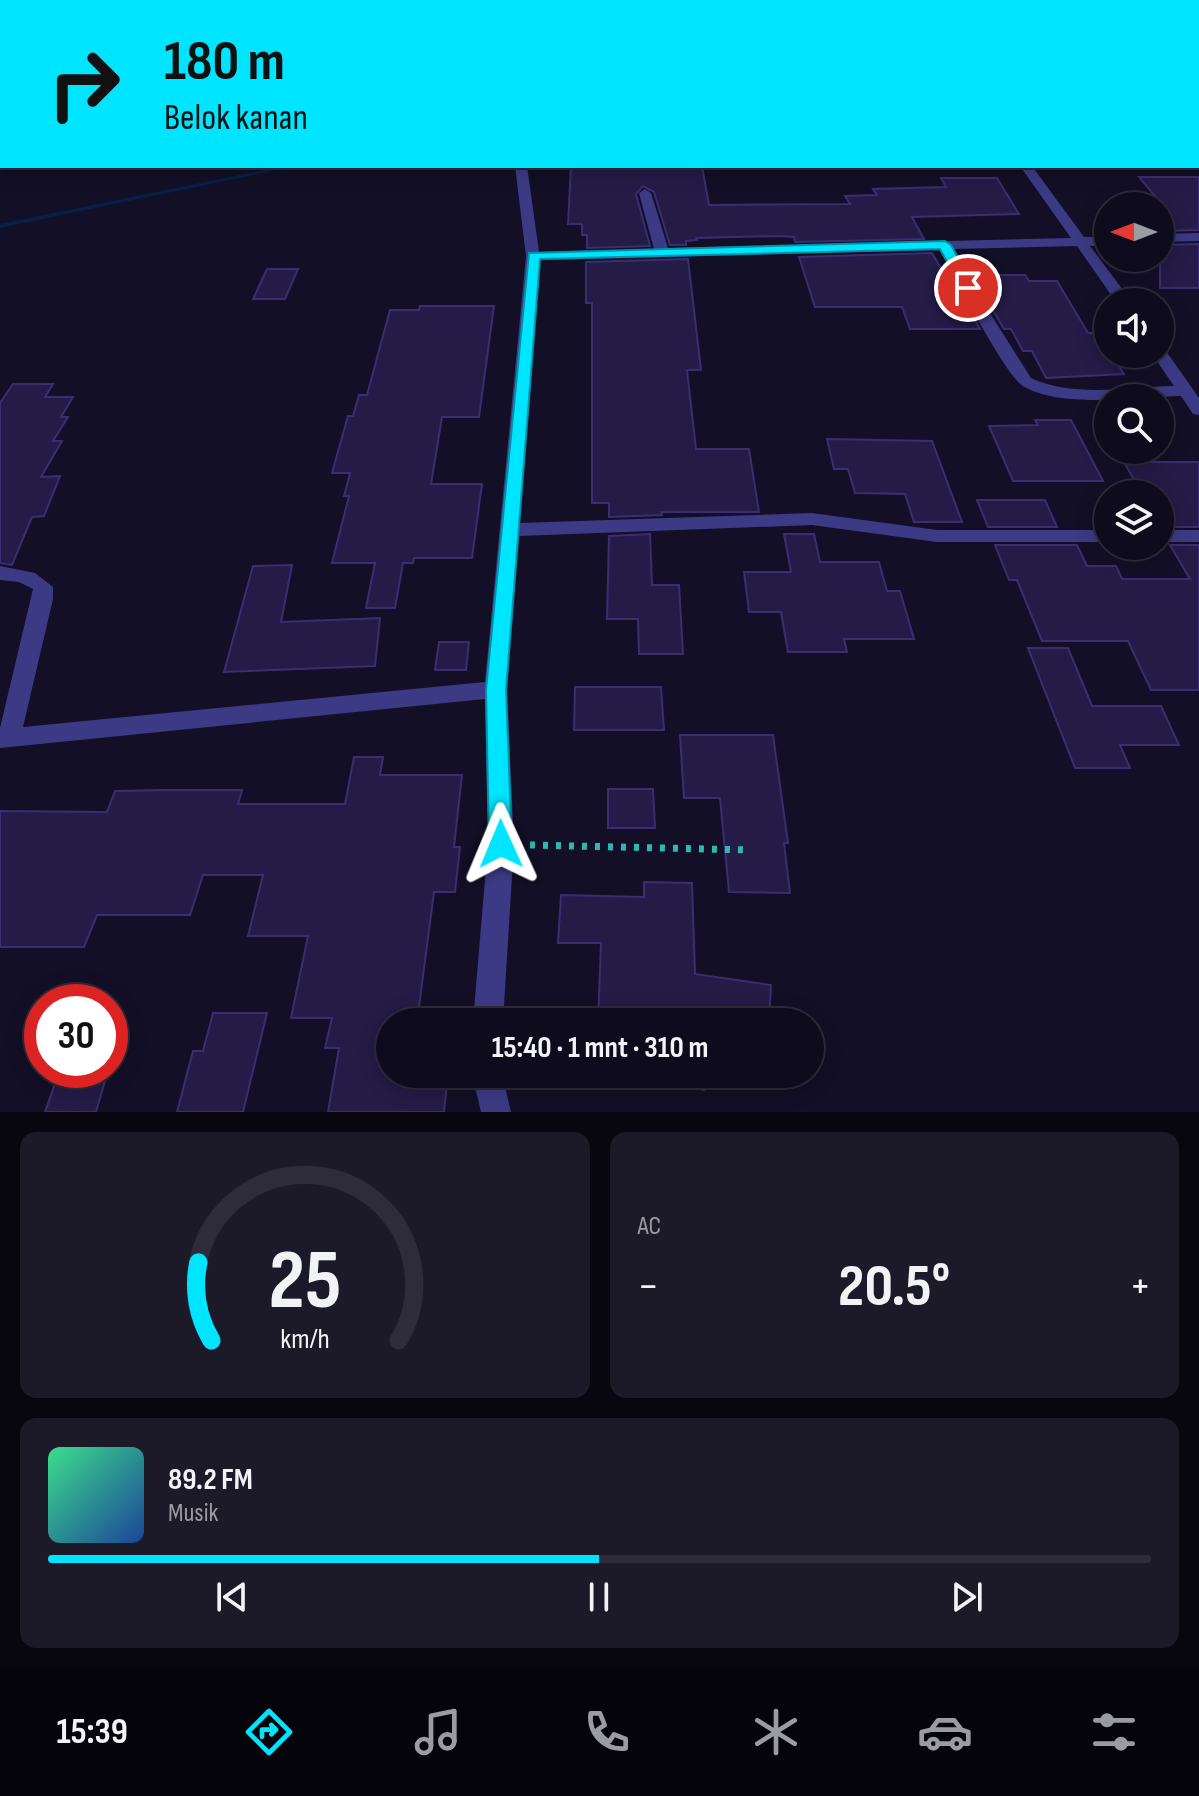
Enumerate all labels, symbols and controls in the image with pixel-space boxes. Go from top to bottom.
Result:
text: 180 m [164,29,285,96]
icon: right [32,32,136,136]
text: Belok kanan [164,97,308,140]
north arrow [1094,192,1174,272]
map controls [1094,192,1174,560]
pin [934,254,1002,322]
icon: arrive [946,266,990,310]
button: sound [1094,288,1174,368]
button: search [1094,384,1174,464]
button: layers [1094,480,1174,560]
position arrow [459,802,543,886]
speed limit sign: 30 [24,984,128,1088]
text: 15:40 · 1 mnt · 310 m [492,1030,708,1066]
text: AC [638,1211,661,1242]
text: 25 [268,1232,341,1332]
text: 20.5° [838,1251,950,1323]
text: − [638,1260,659,1313]
text: + [1129,1260,1151,1313]
text: km/h [280,1322,329,1357]
text: 89.2 FM [168,1462,253,1498]
text: Musik [168,1498,218,1529]
icon: previous [210,1575,254,1619]
icon: pause [577,1575,621,1619]
icon: next [945,1575,989,1619]
icon: directions [241,1704,297,1760]
icon: music [410,1704,466,1760]
icon: phone [579,1704,635,1760]
icon: climate [748,1704,804,1760]
icon: car [917,1704,973,1760]
icon: filters [1086,1704,1142,1760]
text: 15:39 [57,1711,128,1754]

